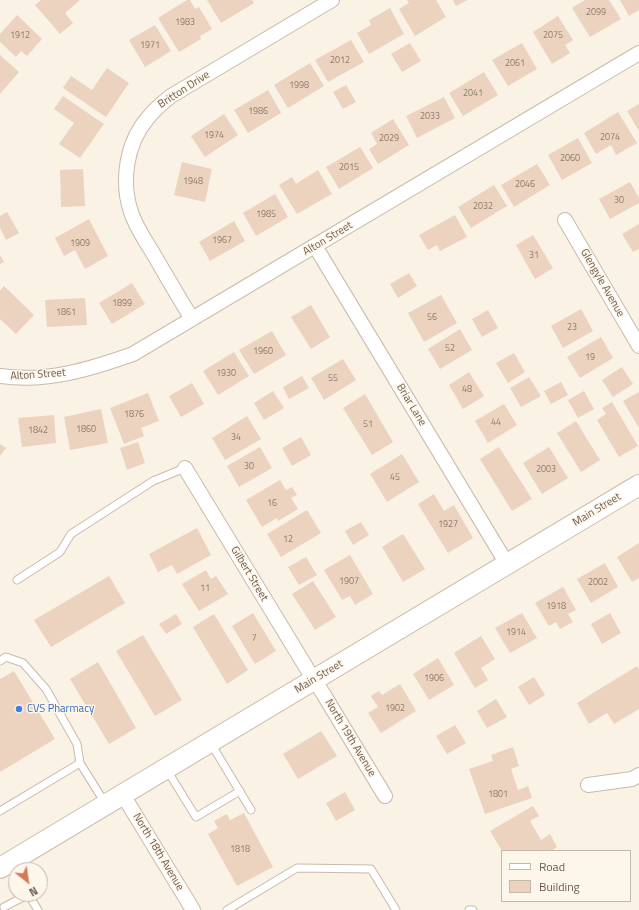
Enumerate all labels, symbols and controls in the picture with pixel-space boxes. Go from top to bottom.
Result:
house number: 2099 [586,8,606,18]
house number: 1983 [175,18,195,28]
house number: 1912 [10,31,30,41]
house number: 2075 [543,31,563,41]
house number: 1971 [140,41,160,51]
house number: 2012 [330,56,350,66]
house number: 2061 [505,59,525,69]
street label: Britton Drive [156,68,212,112]
house number: 1998 [289,81,309,91]
house number: 2041 [463,89,483,99]
house number: 1986 [248,107,268,117]
house number: 2033 [420,112,440,122]
house number: 1974 [204,131,224,141]
house number: 2074 [600,133,620,143]
house number: 2029 [379,134,399,144]
house number: 2060 [560,154,580,164]
house number: 2015 [339,163,359,173]
house number: 1948 [183,177,203,187]
house number: 2046 [515,180,535,190]
house number: 30 [614,196,624,206]
house number: 2032 [473,202,493,212]
house number: 1985 [256,210,276,220]
street label: Alton Street [301,219,355,259]
house number: 1967 [212,236,232,246]
house number: 1909 [70,239,90,249]
street label: Glengyle Avenue [577,247,627,319]
house number: 31 [529,251,539,261]
house number: 1899 [112,299,132,309]
house number: 1861 [56,308,76,318]
house number: 56 [427,313,437,323]
house number: 23 [567,323,577,333]
house number: 52 [445,344,455,354]
house number: 1960 [253,347,273,357]
house number: 19 [585,353,595,363]
street label: Alton Street [10,366,66,384]
house number: 1930 [216,369,236,379]
house number: 55 [328,374,338,384]
street label: Briar Lane [393,381,429,429]
house number: 48 [462,385,472,395]
house number: 1876 [124,410,144,420]
house number: 44 [491,418,501,428]
house number: 51 [363,420,373,430]
house number: 1860 [76,425,96,435]
house number: 1842 [28,426,48,436]
house number: 34 [231,433,241,443]
house number: 30 [244,462,254,472]
house number: 2003 [536,465,556,475]
house number: 45 [390,473,400,483]
street label: Main Street [571,490,623,530]
house number: 16 [267,499,277,509]
house number: 1927 [438,520,458,530]
house number: 12 [283,535,293,545]
street label: Gilbert Street [228,544,270,604]
house number: 1907 [339,577,359,587]
house number: 2002 [588,578,608,588]
house number: 11 [200,584,210,594]
house number: 1918 [546,602,566,612]
house number: 1914 [506,628,526,638]
house number: 7 [251,634,257,644]
street label: Main Street [293,657,345,697]
house number: 1906 [424,674,444,684]
street label: North 19th Avenue [322,697,378,779]
place label: CVS Pharmacy [27,702,94,716]
marker: CVS Pharmacy [14,704,24,714]
house number: 1902 [385,704,405,714]
house number: 1801 [488,790,508,800]
street label: North 18th Avenue [130,811,186,893]
house number: 1818 [230,845,250,855]
legend [501,850,631,902]
text: Road [539,857,565,876]
north arrow [8,862,48,902]
text: Building [539,877,580,896]
text: N [26,883,41,900]

